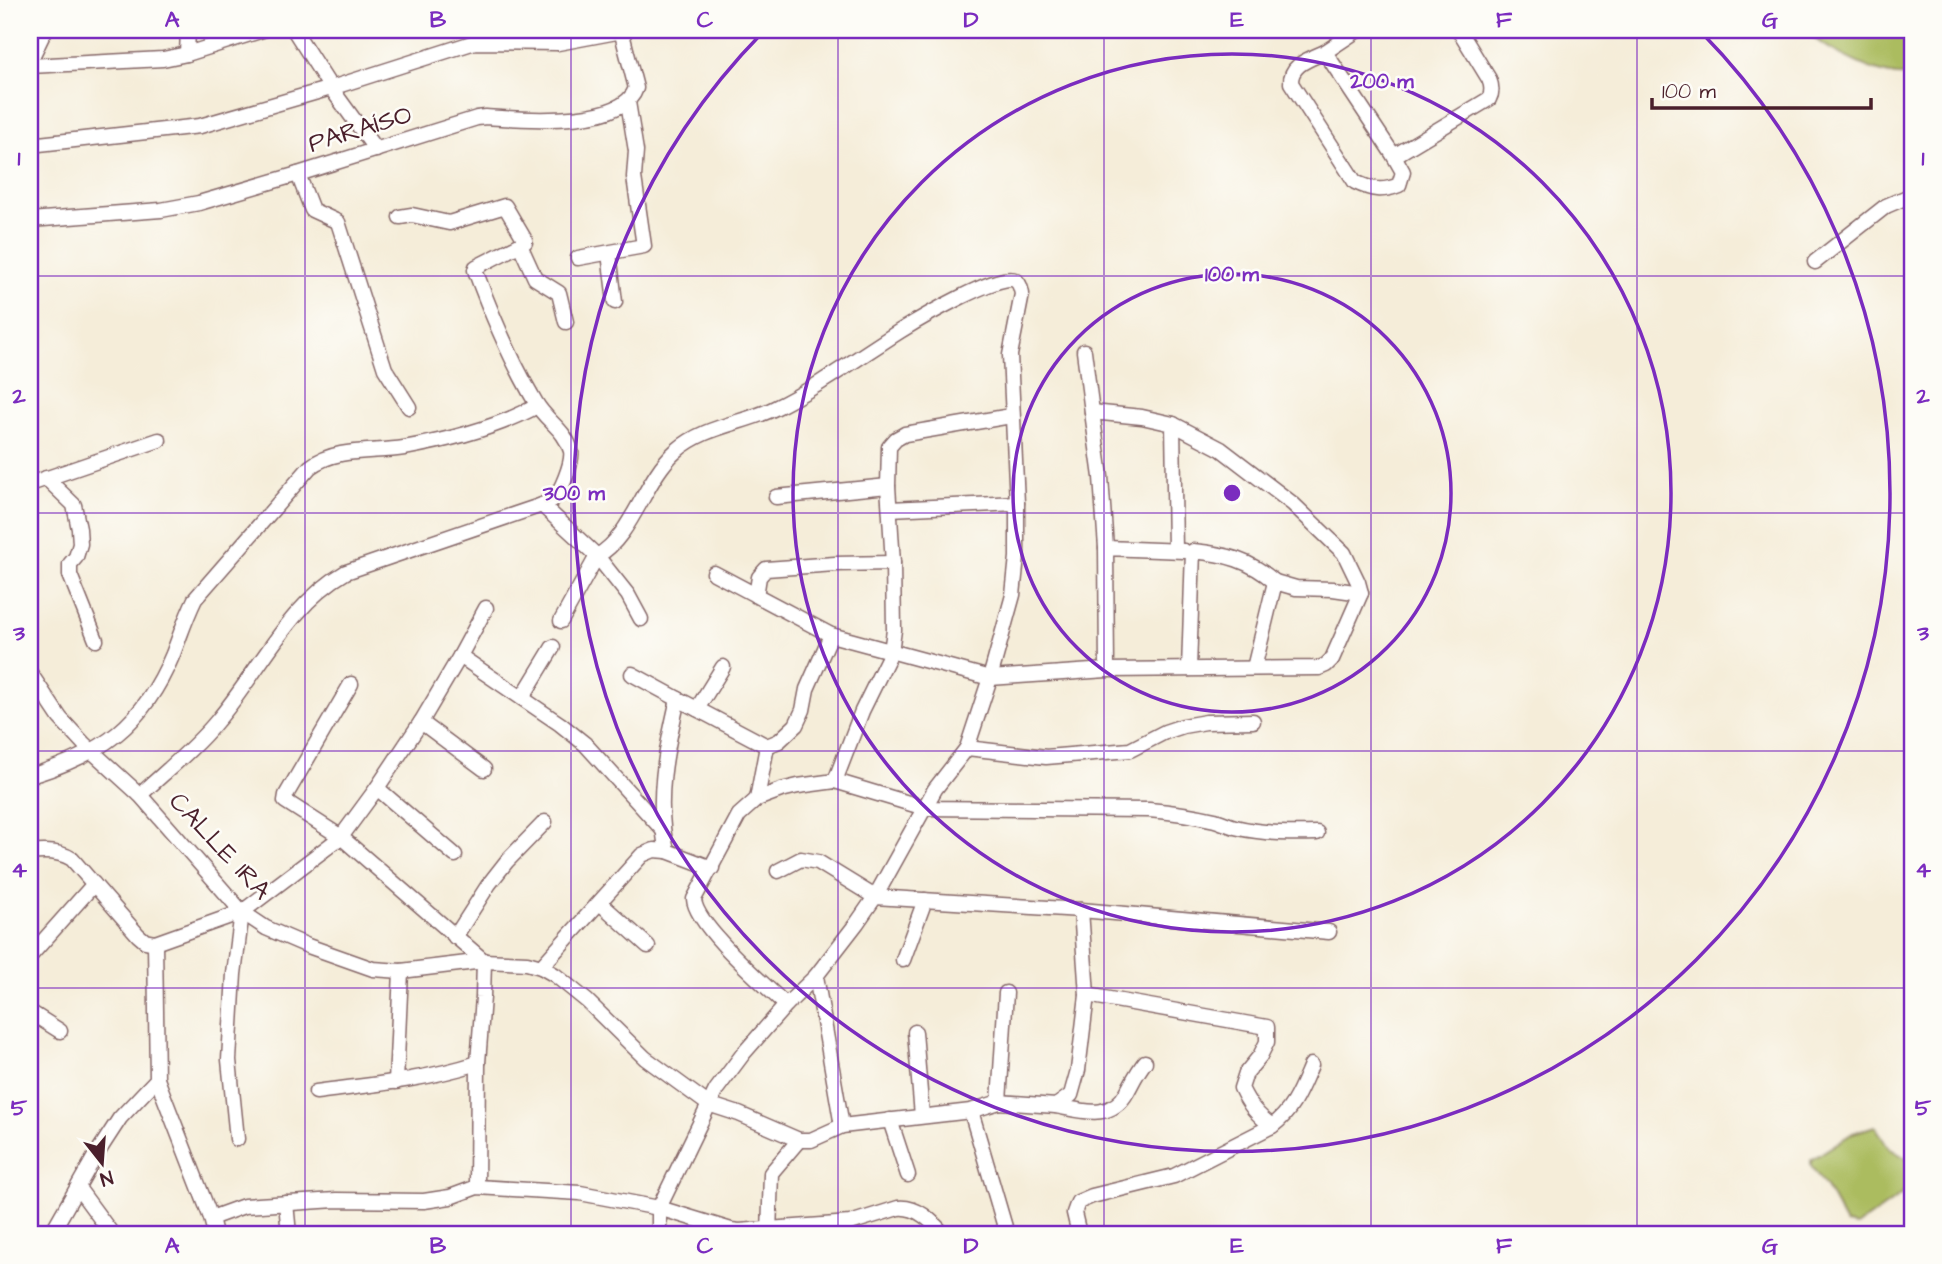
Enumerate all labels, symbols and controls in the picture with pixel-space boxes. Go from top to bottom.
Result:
text: A [165,4,180,36]
text: B [430,4,447,36]
text: C [697,4,714,36]
text: D [964,4,979,36]
text: E [1230,4,1244,36]
text: F [1496,4,1513,36]
text: G [1762,4,1778,36]
scale bar [1652,66,1870,110]
text: 200 m [1349,67,1414,96]
text: 100 m [1662,77,1717,106]
street label: PARAÍSO [304,96,416,162]
text: 1 [18,142,21,174]
text: 1 [1922,142,1925,174]
text: 100 m [1205,260,1260,289]
text: 2 [11,380,26,412]
text: 2 [1915,380,1930,412]
text: 300 m [542,479,606,508]
centre of rings [1220,481,1244,505]
text: 3 [12,617,25,649]
text: 3 [1916,617,1929,649]
street label: CALLE 1RA [161,784,280,908]
text: 4 [11,854,27,886]
text: 4 [1915,854,1931,886]
text: 5 [11,1092,28,1124]
text: 5 [1915,1092,1932,1124]
north arrow [66,1128,136,1198]
text: N [97,1163,116,1192]
text: A [165,1230,180,1262]
text: B [430,1230,447,1262]
text: C [697,1230,714,1262]
text: D [964,1230,979,1262]
text: E [1230,1230,1244,1262]
text: F [1496,1230,1513,1262]
text: G [1762,1230,1778,1262]

